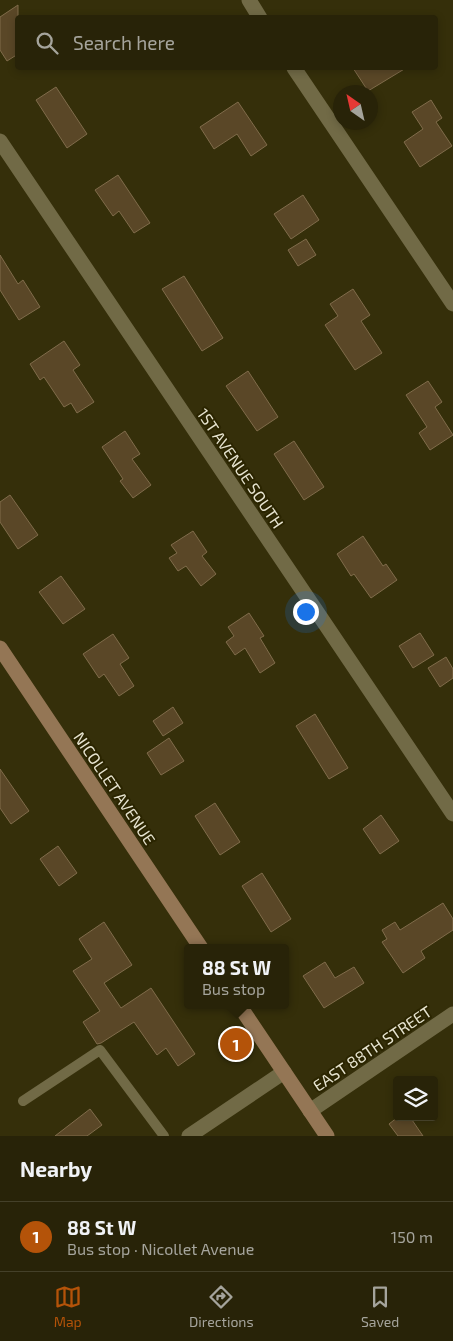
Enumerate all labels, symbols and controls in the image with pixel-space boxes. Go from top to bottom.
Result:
search box [15,15,438,70]
icon: search [33,29,61,57]
text: Search here [73,31,175,54]
north arrow [333,85,378,130]
street label: 1ST AVENUE SOUTH [194,405,288,531]
your location [293,599,319,625]
street label: NICOLLET AVENUE [70,728,160,848]
popup [184,944,289,1009]
text: 88 St W [202,956,271,979]
text: Bus stop [202,979,265,998]
street label: EAST 88TH STREET [309,1001,435,1095]
pin: 1 [220,1025,252,1063]
map controls [393,1076,438,1121]
button: layers [393,1076,438,1121]
text: Nearby [20,1156,92,1181]
text: 88 St W [67,1216,136,1239]
text: 1 [33,1227,39,1246]
text: 150 m [391,1227,433,1246]
text: Bus stop · Nicollet Avenue [67,1239,254,1258]
tab: Map [54,1283,82,1330]
tab: Directions [189,1283,254,1330]
tab: Saved [361,1283,399,1330]

